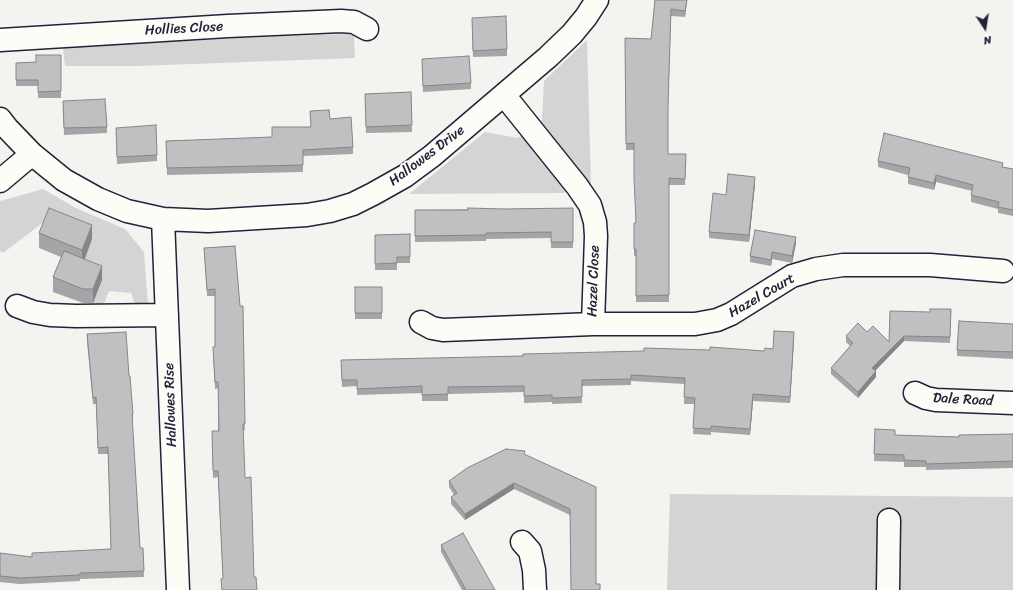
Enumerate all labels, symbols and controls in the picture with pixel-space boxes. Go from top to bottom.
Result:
north arrow [965,8,1005,48]
street label: Hollies Close [144,19,224,39]
text: N [982,30,993,50]
street label: Hallowes Drive [386,122,468,190]
street label: Hazel Close [584,245,604,317]
street label: Hazel Court [726,270,798,322]
street label: Hallowes Rise [161,362,181,448]
street label: Dale Road [932,390,994,410]

